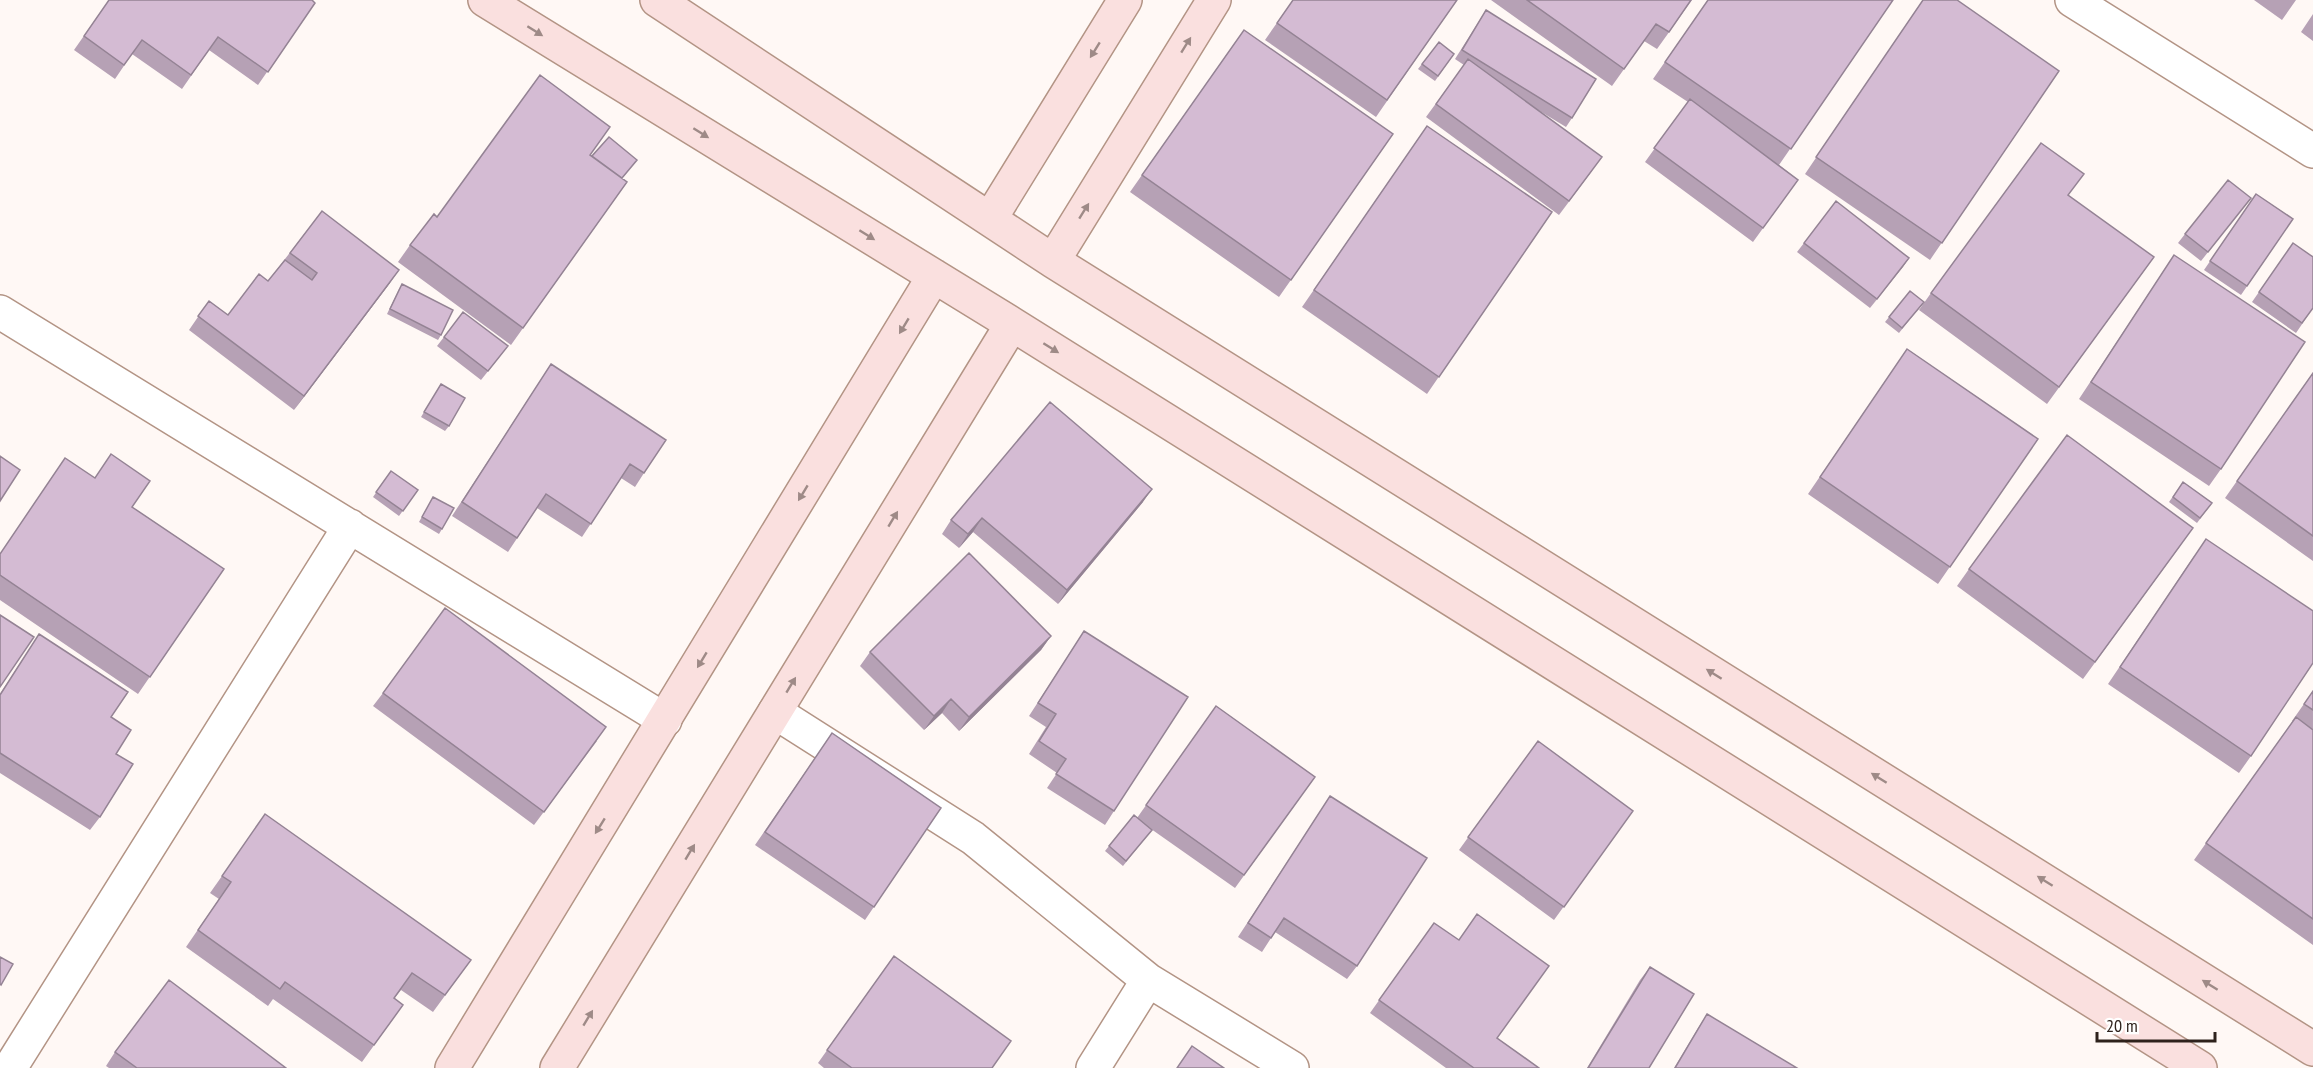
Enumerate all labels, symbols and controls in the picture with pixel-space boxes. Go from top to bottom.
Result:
one-way arrow [527,25,543,36]
one-way arrow [1181,37,1192,53]
one-way arrow [1089,42,1100,58]
one-way arrow [693,127,709,138]
one-way arrow [1078,203,1089,219]
one-way arrow [859,229,875,240]
one-way arrow [899,318,909,335]
one-way arrow [1043,343,1059,354]
one-way arrow [798,485,808,502]
one-way arrow [888,511,899,527]
one-way arrow [696,652,707,668]
one-way arrow [1706,669,1722,680]
one-way arrow [786,677,797,694]
one-way arrow [1871,772,1888,783]
one-way arrow [595,818,606,834]
one-way arrow [684,844,695,860]
one-way arrow [2037,876,2053,887]
one-way arrow [2202,979,2218,990]
scale bar [2097,1005,2216,1043]
one-way arrow [582,1010,593,1026]
text: 20 m [2106,1014,2138,1037]

